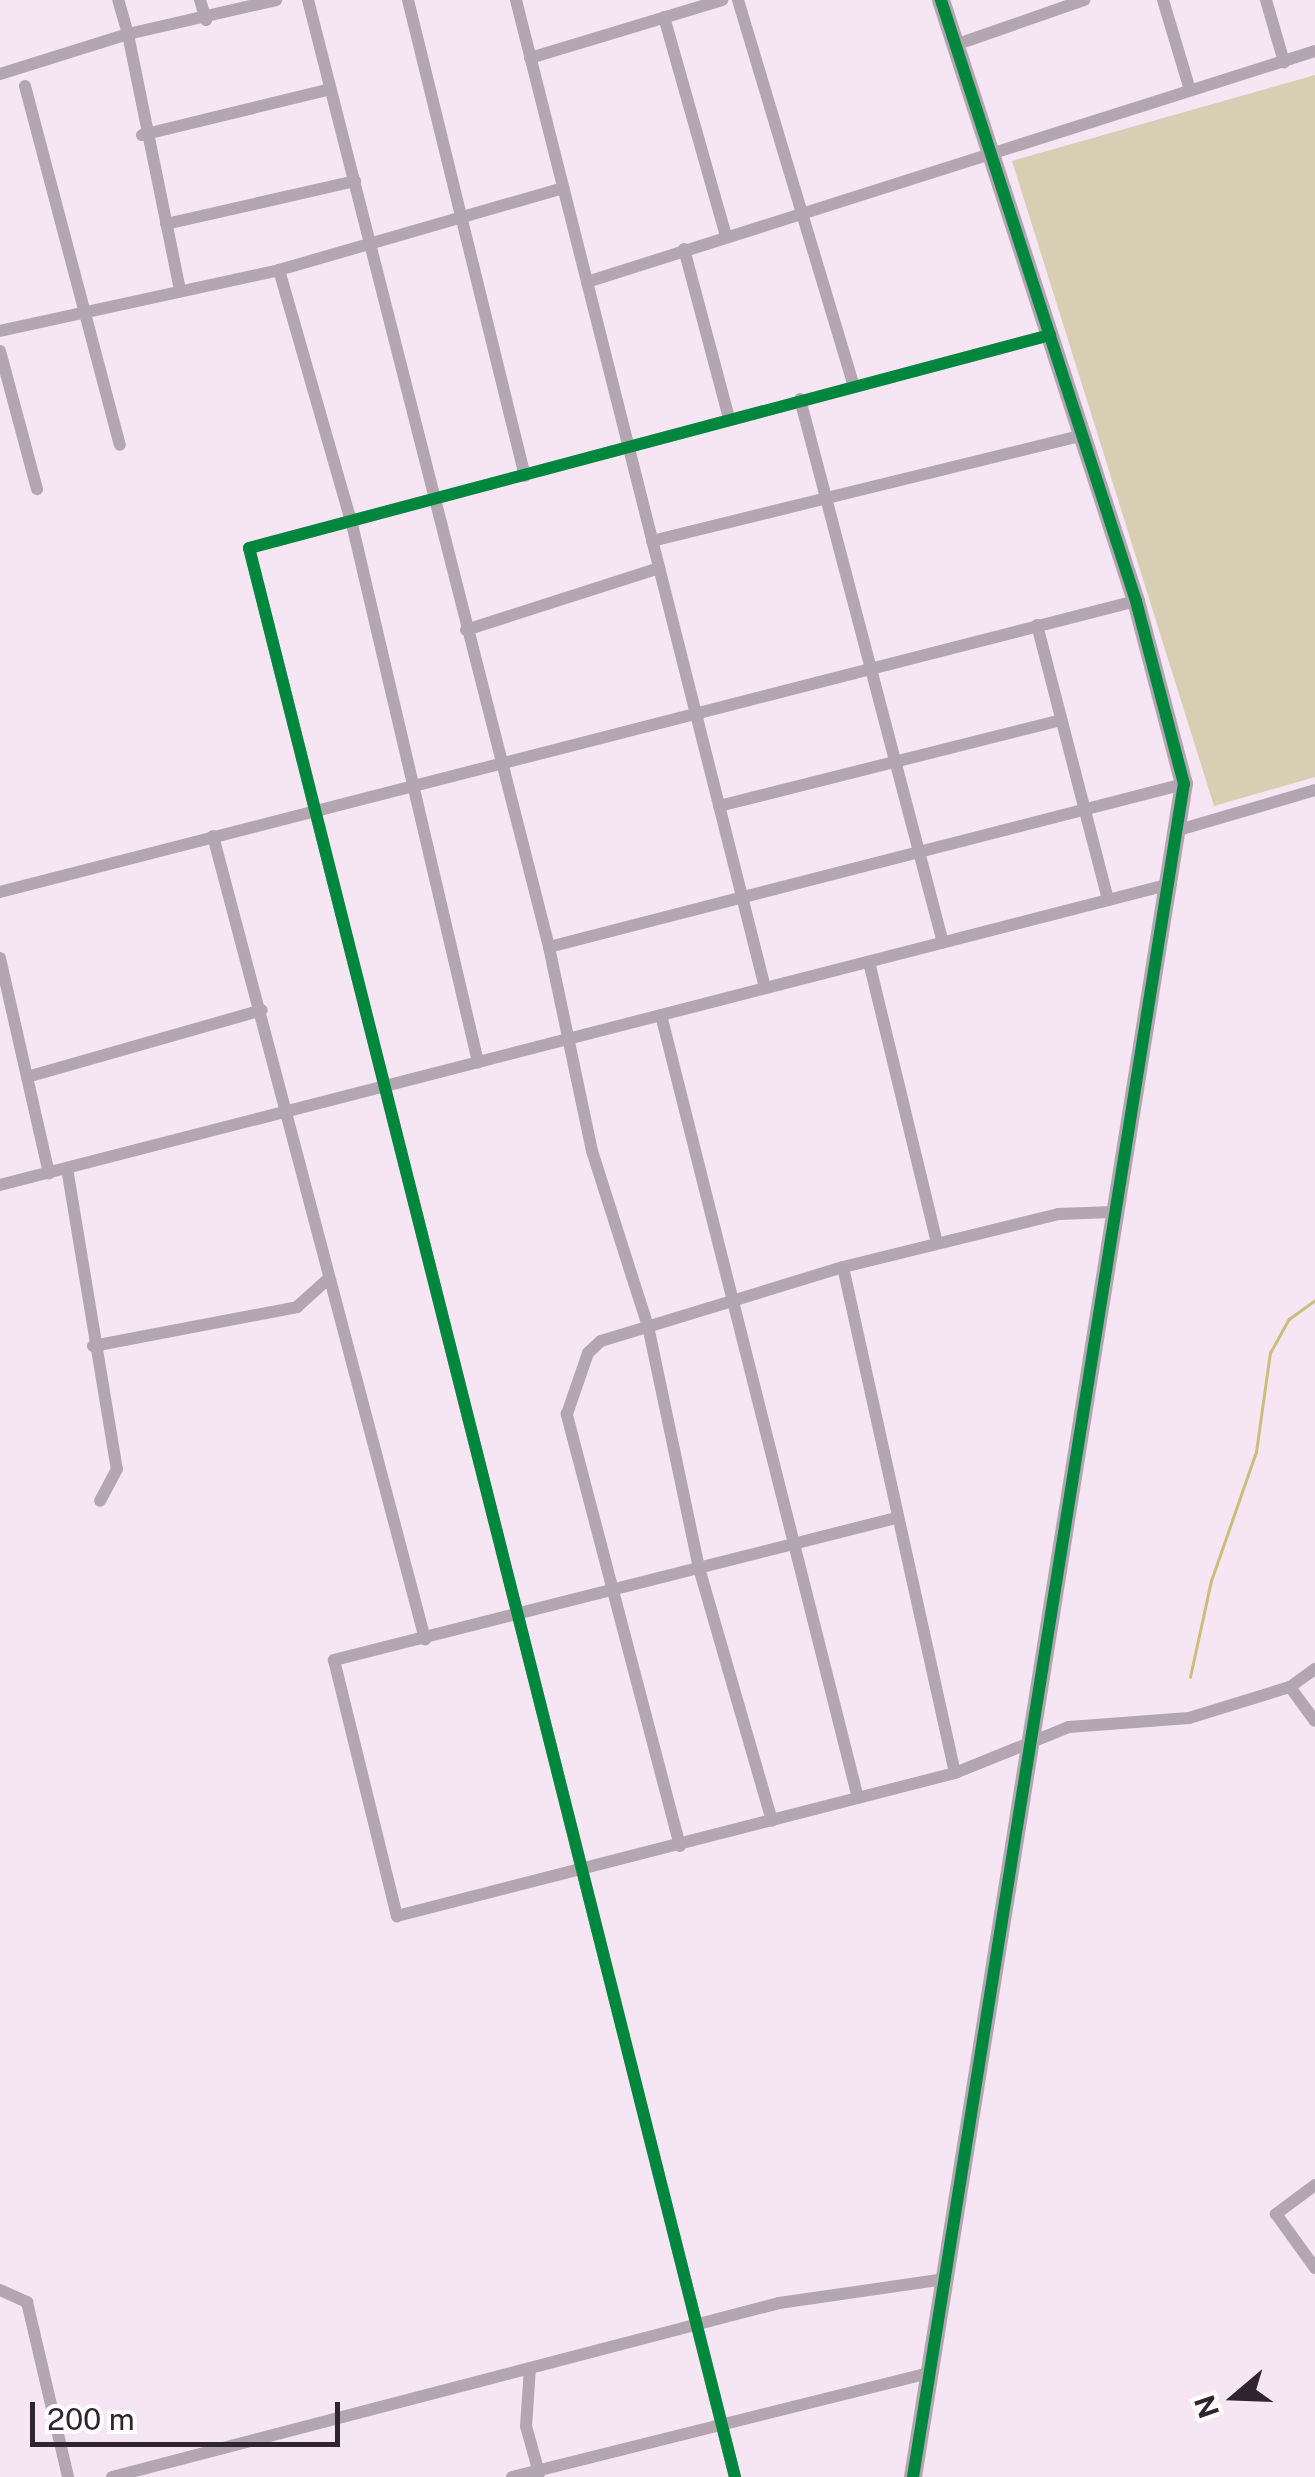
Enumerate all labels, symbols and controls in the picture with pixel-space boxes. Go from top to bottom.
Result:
north arrow [1185,2347,1285,2447]
scale bar [35,2382,345,2444]
text: N [1187,2391,1225,2423]
text: 200 m [47,2401,135,2437]

